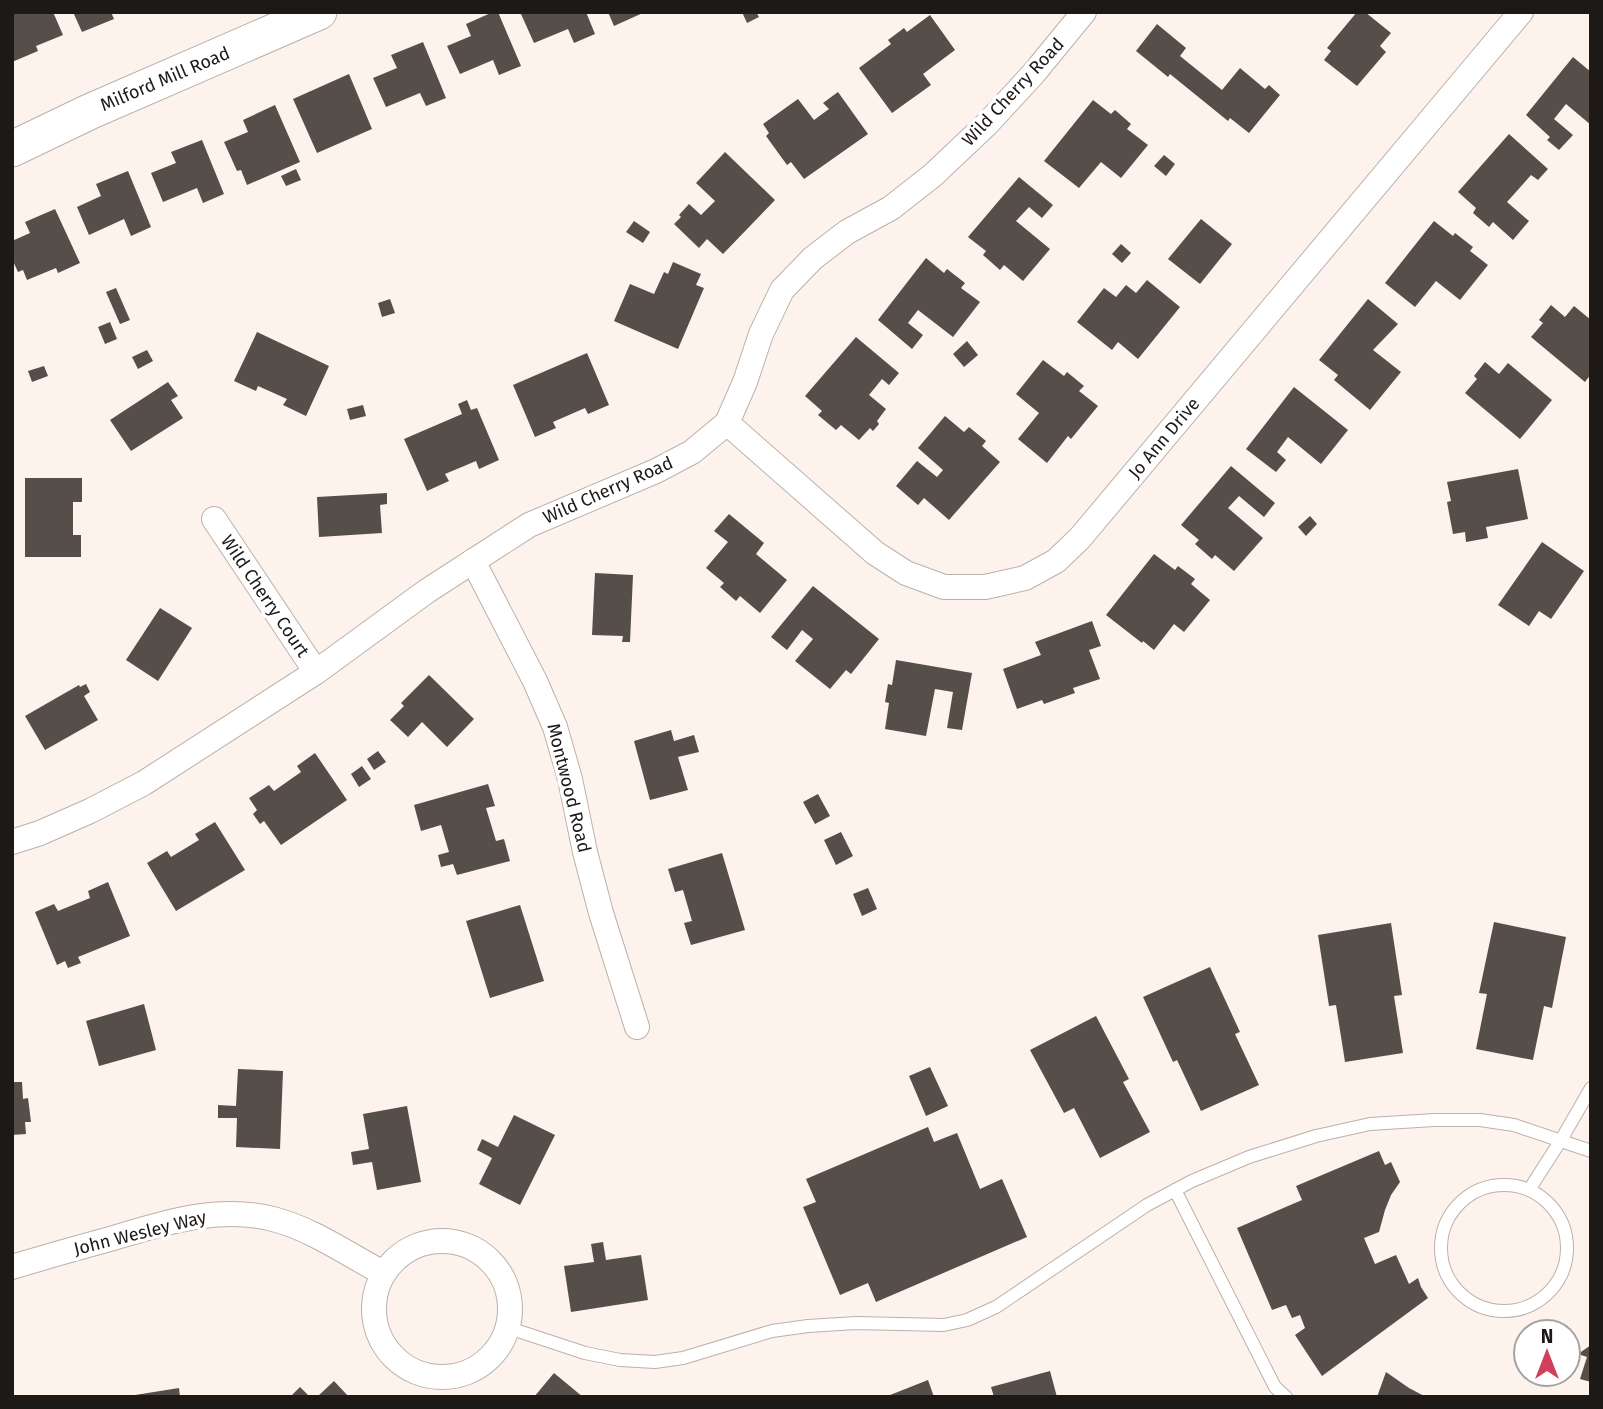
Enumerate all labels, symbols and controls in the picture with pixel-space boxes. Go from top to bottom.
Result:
street label: Wild Cherry Road [957,33,1069,151]
street label: Milford Mill Road [97,42,233,116]
street label: Jo Ann Drive [1124,393,1204,483]
street label: Wild Cherry Road [540,451,676,529]
street label: Wild Cherry Court [216,531,314,662]
street label: Montwood Road [542,721,596,855]
street label: John Wesley Way [71,1206,209,1260]
north arrow [1512,1318,1582,1388]
text: N [1541,1325,1553,1348]

